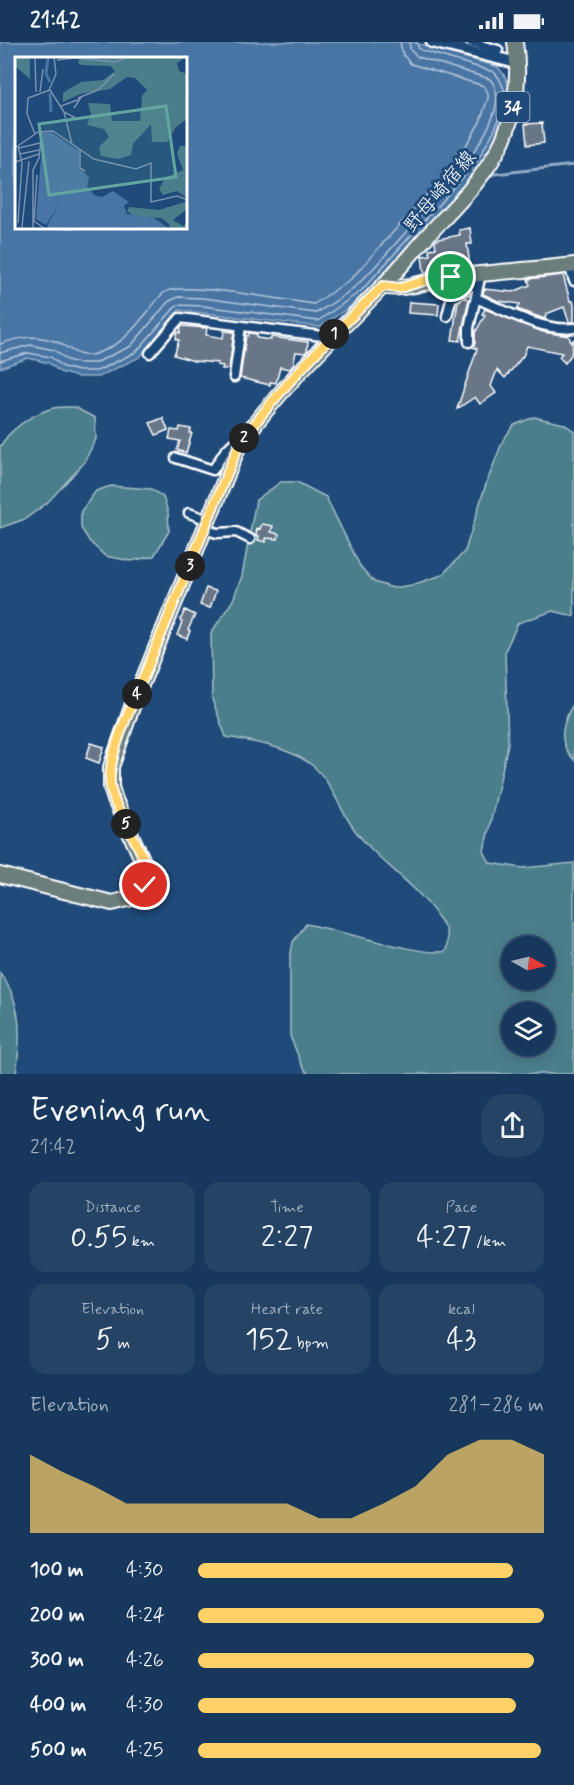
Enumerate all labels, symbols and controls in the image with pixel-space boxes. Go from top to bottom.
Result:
text: 21:42 [30,7,81,35]
inset map [15,57,188,230]
road number: 34 [496,92,530,122]
street label: 野母崎宿線 [398,145,483,239]
pin [425,251,476,302]
icon: arrive [434,260,467,293]
pin: 1 [319,319,349,349]
text: 1 [330,323,338,344]
pin: 2 [229,423,259,453]
text: 2 [240,427,248,448]
pin: 3 [175,551,205,581]
text: 3 [186,555,194,576]
pin: 4 [122,679,152,709]
text: 4 [132,683,142,704]
pin: 5 [111,809,141,839]
text: 5 [121,813,131,834]
pin [119,859,170,910]
icon: check [128,868,161,901]
north arrow [501,936,555,990]
map controls [501,936,555,1056]
button: layers [501,1002,555,1056]
text: Evening run [30,1089,210,1133]
button: share [481,1094,544,1157]
text: 21:42 [30,1134,76,1161]
text: Distance [85,1197,141,1218]
text: Time [270,1197,304,1218]
text: Pace [445,1197,477,1218]
text: 0.55 [70,1218,127,1257]
text: 2:27 [261,1218,313,1257]
text: 4:27 [416,1218,472,1257]
text: km [127,1231,155,1252]
text: /km [472,1231,506,1252]
text: Elevation [81,1299,144,1320]
text: Heart rate [251,1299,323,1320]
text: kcal [448,1299,475,1320]
text: 5 [95,1320,113,1359]
text: 152 [245,1320,292,1359]
text: 43 [446,1320,476,1359]
text: m [113,1333,130,1354]
text: bpm [292,1333,329,1354]
text: Elevation [30,1392,109,1419]
text: 281–286 m [449,1392,544,1419]
text: 100 m [30,1557,84,1584]
text: 4:30 [126,1557,163,1584]
text: 200 m [30,1602,85,1629]
text: 4:24 [126,1602,165,1629]
text: 300 m [30,1647,84,1674]
text: 4:26 [126,1647,164,1674]
text: 400 m [30,1692,86,1719]
text: 4:30 [126,1692,163,1719]
text: 500 m [30,1737,87,1764]
text: 4:25 [126,1737,163,1764]

